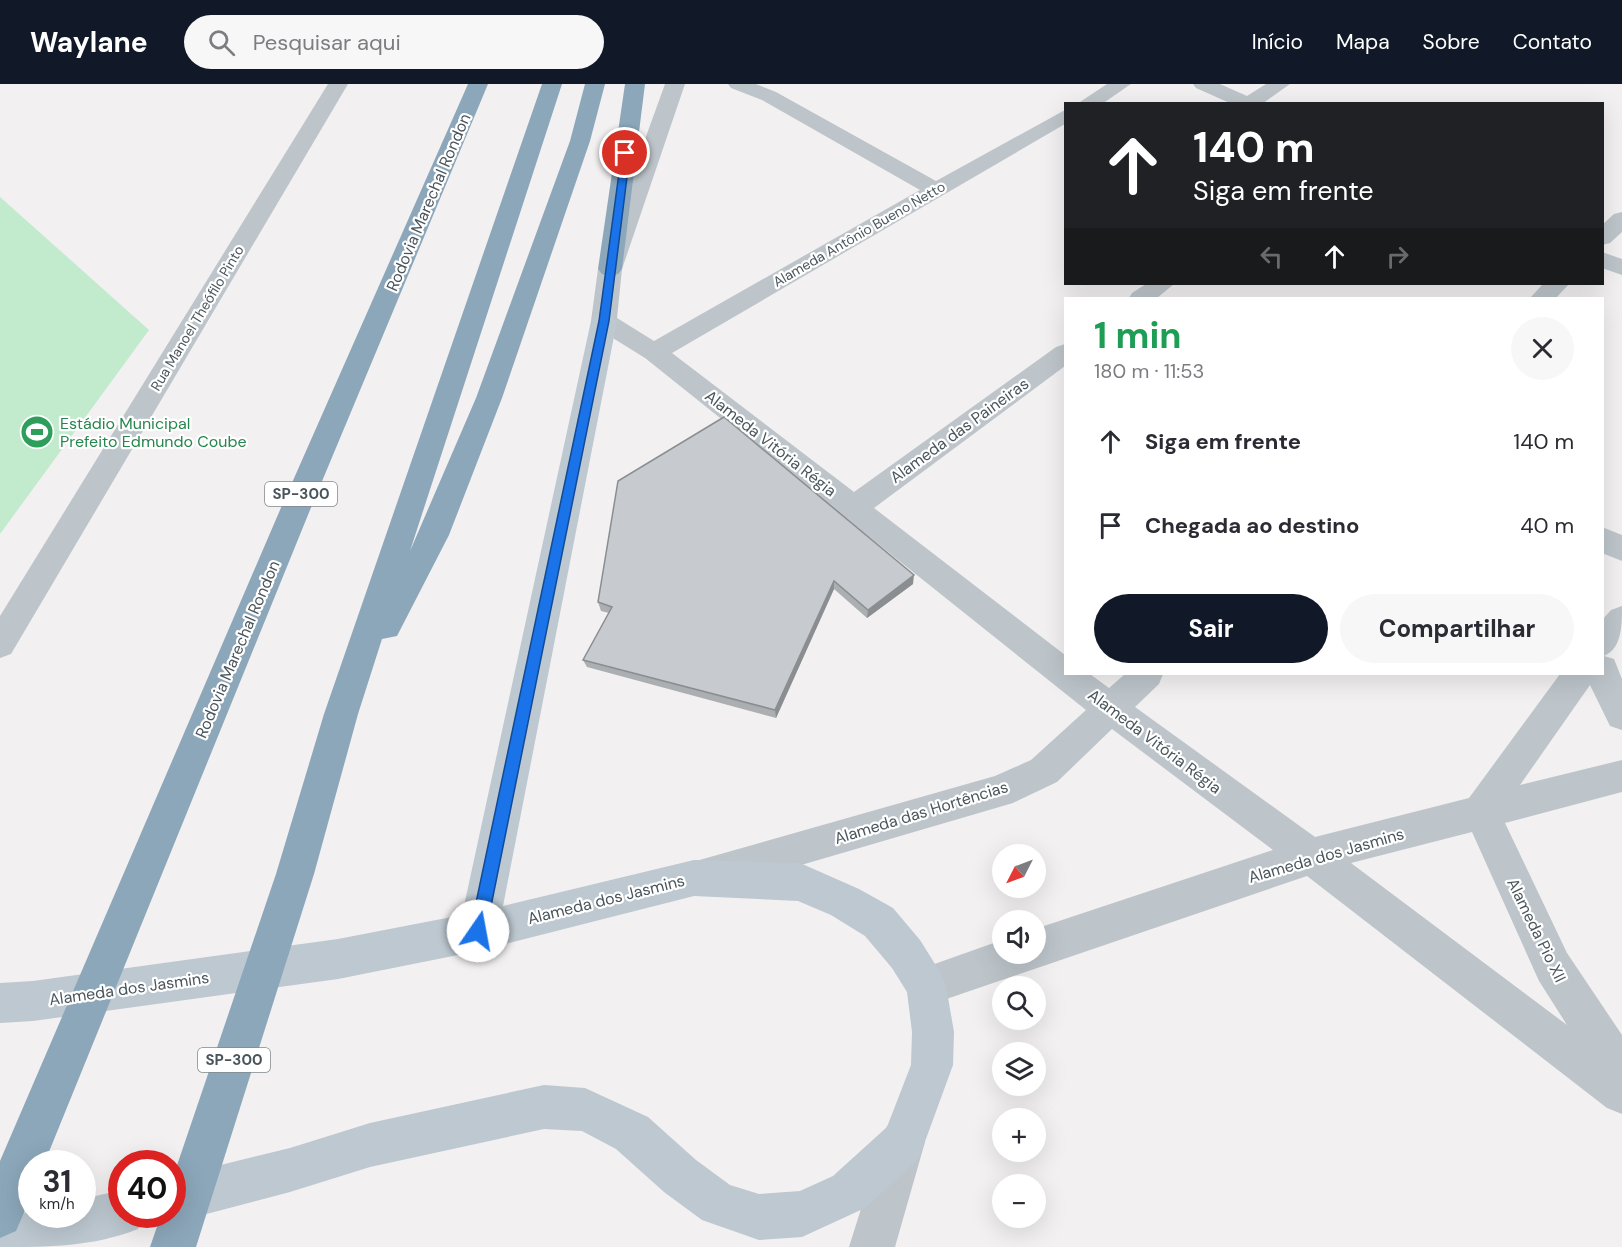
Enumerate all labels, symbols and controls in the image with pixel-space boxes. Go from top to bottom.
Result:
search box [184,15,604,69]
text: Waylane [30,24,148,61]
icon: search [205,26,238,59]
text: Pesquisar aqui [253,28,401,57]
text: Início [1252,28,1303,56]
text: Mapa [1336,28,1390,56]
text: Sobre [1423,28,1480,56]
text: Contato [1513,28,1592,56]
street label: Rodovia Marechal Rondon [381,110,475,294]
text: 140 m [1193,120,1315,175]
icon: ahead [1094,126,1172,204]
pin [599,127,650,178]
icon: arrive [608,136,641,169]
text: Siga em frente [1193,173,1374,208]
street label: Alameda Antônio Bueno Netto [770,177,948,291]
icon: left [1255,240,1288,273]
icon: ahead [1318,240,1351,273]
icon: right [1381,240,1414,273]
street label: Rua Manoel Theófilo Pinto [146,242,248,394]
text: 1 min [1094,312,1182,359]
button: close [1511,317,1574,380]
text: 180 m · 11:53 [1094,358,1204,384]
street label: Alameda das Paineiras [886,373,1033,488]
street label: Alameda Vitória Régia [701,385,841,501]
place label: Estádio Municipal Prefeito Edmundo Coube [60,413,247,452]
sports icon: Estádio Municipal Prefeito Edmundo Coube [19,414,55,450]
icon: ahead [1094,425,1127,458]
text: Siga em frente [1145,427,1301,456]
text: 140 m [1513,427,1574,456]
road number: SP-300 [265,482,337,506]
icon: arrive [1094,509,1127,542]
text: Chegada ao destino [1145,511,1359,540]
text: 40 m [1520,511,1574,540]
street label: Rodovia Marechal Rondon [190,557,284,741]
button: Sair [1094,594,1328,663]
button: Compartilhar [1340,594,1574,663]
street label: Alameda Vitória Régia [1084,684,1226,798]
street label: Alameda das Hortências [832,776,1011,849]
street label: Alameda dos Jasmins [1246,823,1406,888]
north arrow [992,844,1046,898]
map controls [992,844,1046,1228]
street label: Alameda dos Jasmins [525,870,687,929]
street label: Alameda Pio XII [1502,875,1571,986]
position arrow [446,899,510,963]
button: sound [992,910,1046,964]
street label: Alameda dos Jasmins [48,967,210,1010]
button: search [992,976,1046,1030]
button: layers [992,1042,1046,1096]
road number: SP-300 [198,1048,270,1072]
button: + [992,1108,1046,1162]
speed limit sign: 40 [108,1150,186,1228]
text: 31 [43,1162,71,1201]
button: − [992,1174,1046,1228]
text: km/h [39,1194,75,1214]

